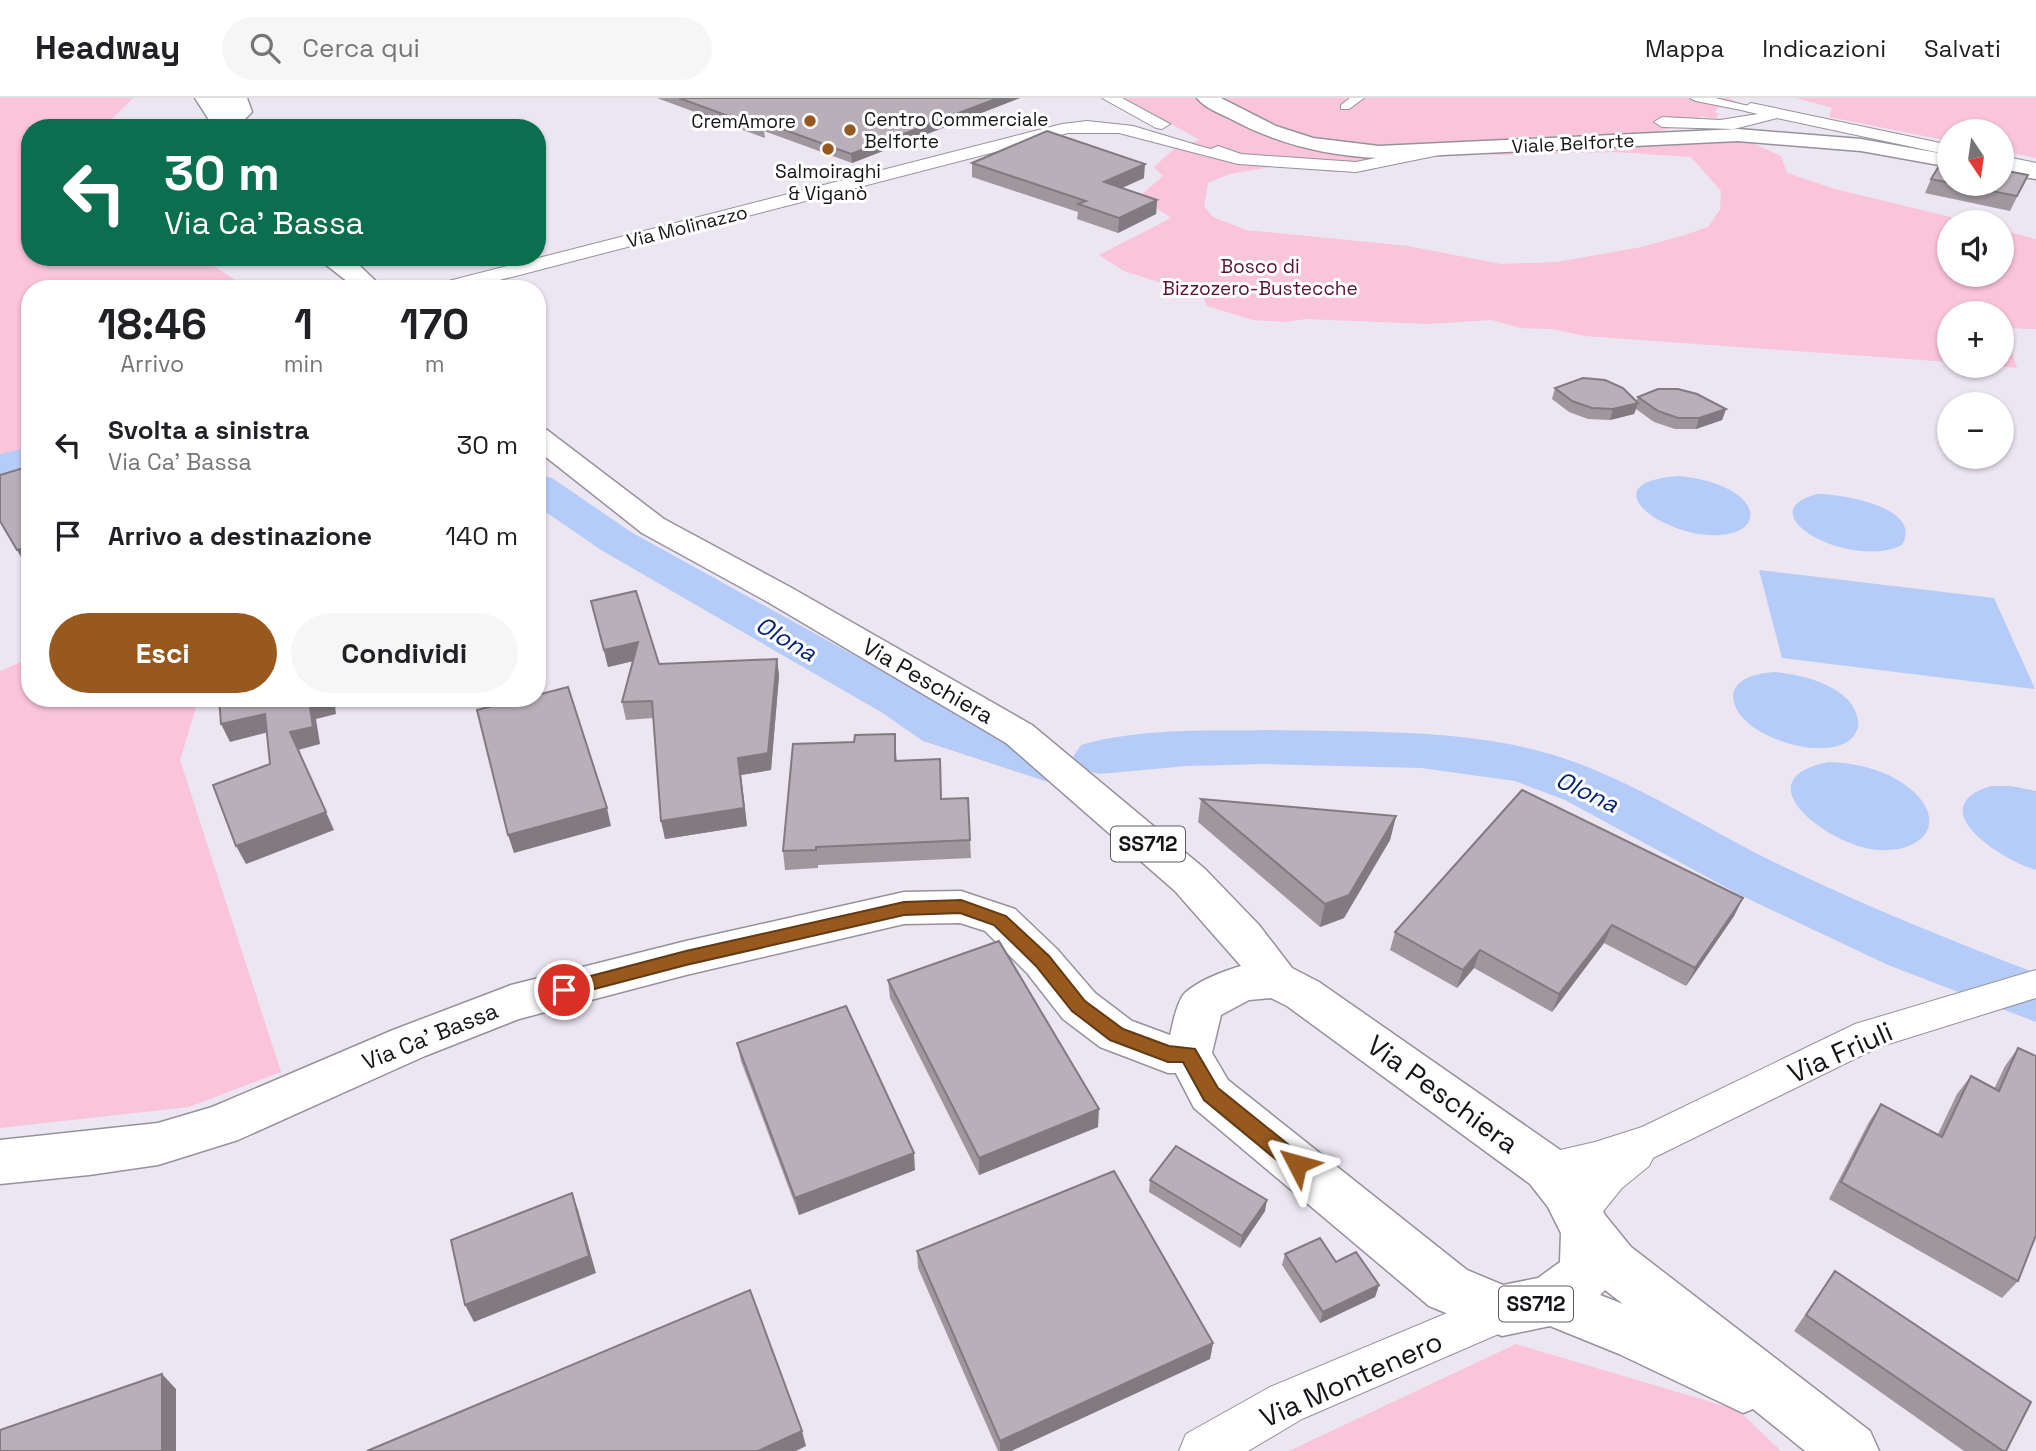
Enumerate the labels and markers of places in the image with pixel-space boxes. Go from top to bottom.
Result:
place label: Centro Commerciale Belforte [864,107,1049,154]
place label: CremAmore [691,109,796,134]
marker: CremAmore [802,113,818,129]
marker: Centro Commerciale Belforte [842,122,858,138]
marker: Salmoiraghi & Viganò [820,141,836,157]
place label: Salmoiraghi & Viganò [775,159,881,206]
pin [534,960,594,1020]

